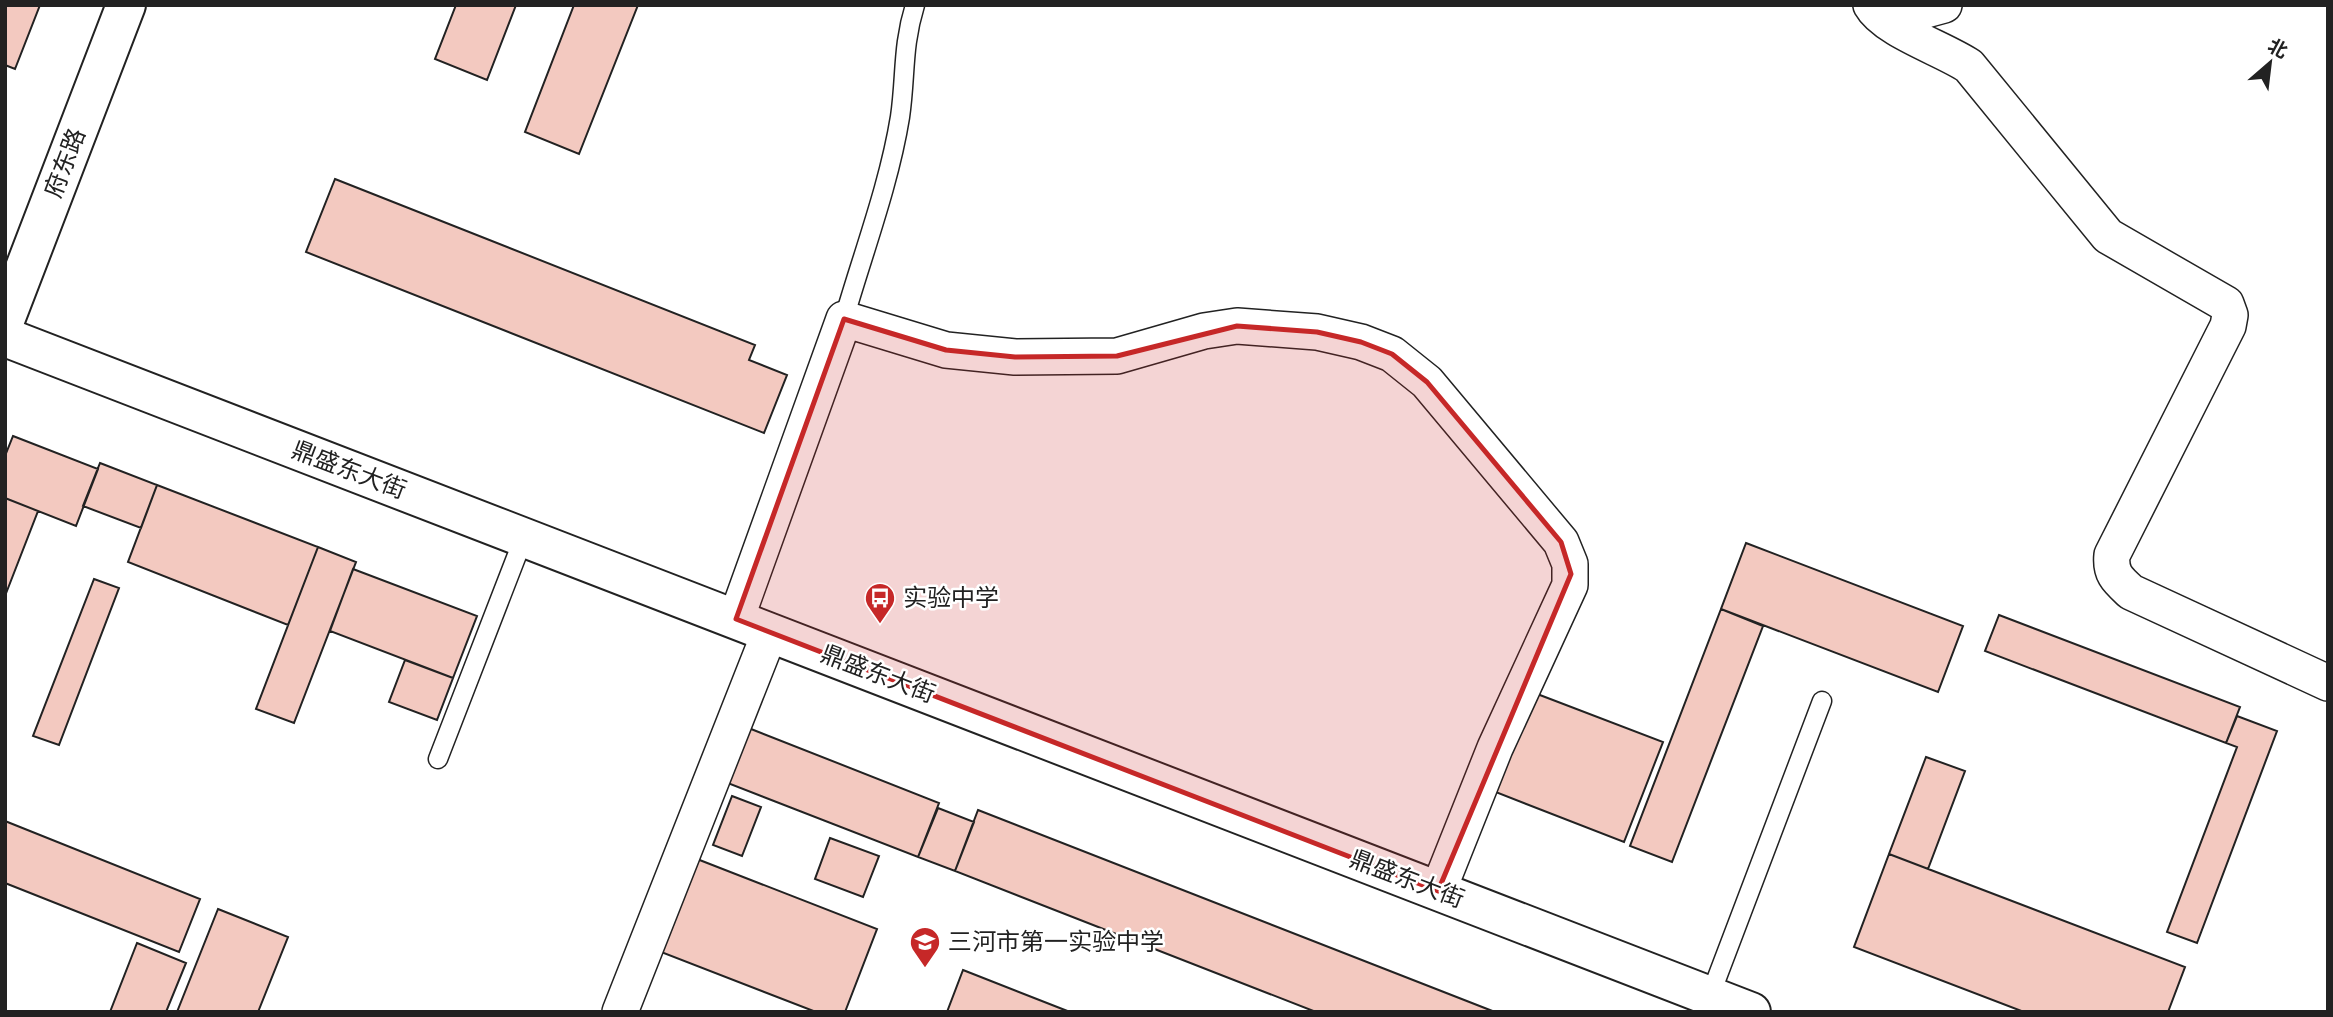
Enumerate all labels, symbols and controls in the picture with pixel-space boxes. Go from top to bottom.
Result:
north arrow [2235,28,2305,98]
text: 北 [2264,35,2291,63]
street label: 府东路 [39,124,91,202]
street label: 鼎盛东大街 [288,435,410,505]
bus stop icon: 实验中学 [863,581,897,625]
place label: 实验中学 [903,584,999,612]
street label: 鼎盛东大街 [817,639,939,709]
street label: 鼎盛东大街 [1346,844,1468,914]
school or university icon: 三河市第一实验中学 [908,925,942,969]
place label: 三河市第一实验中学 [948,928,1164,956]

